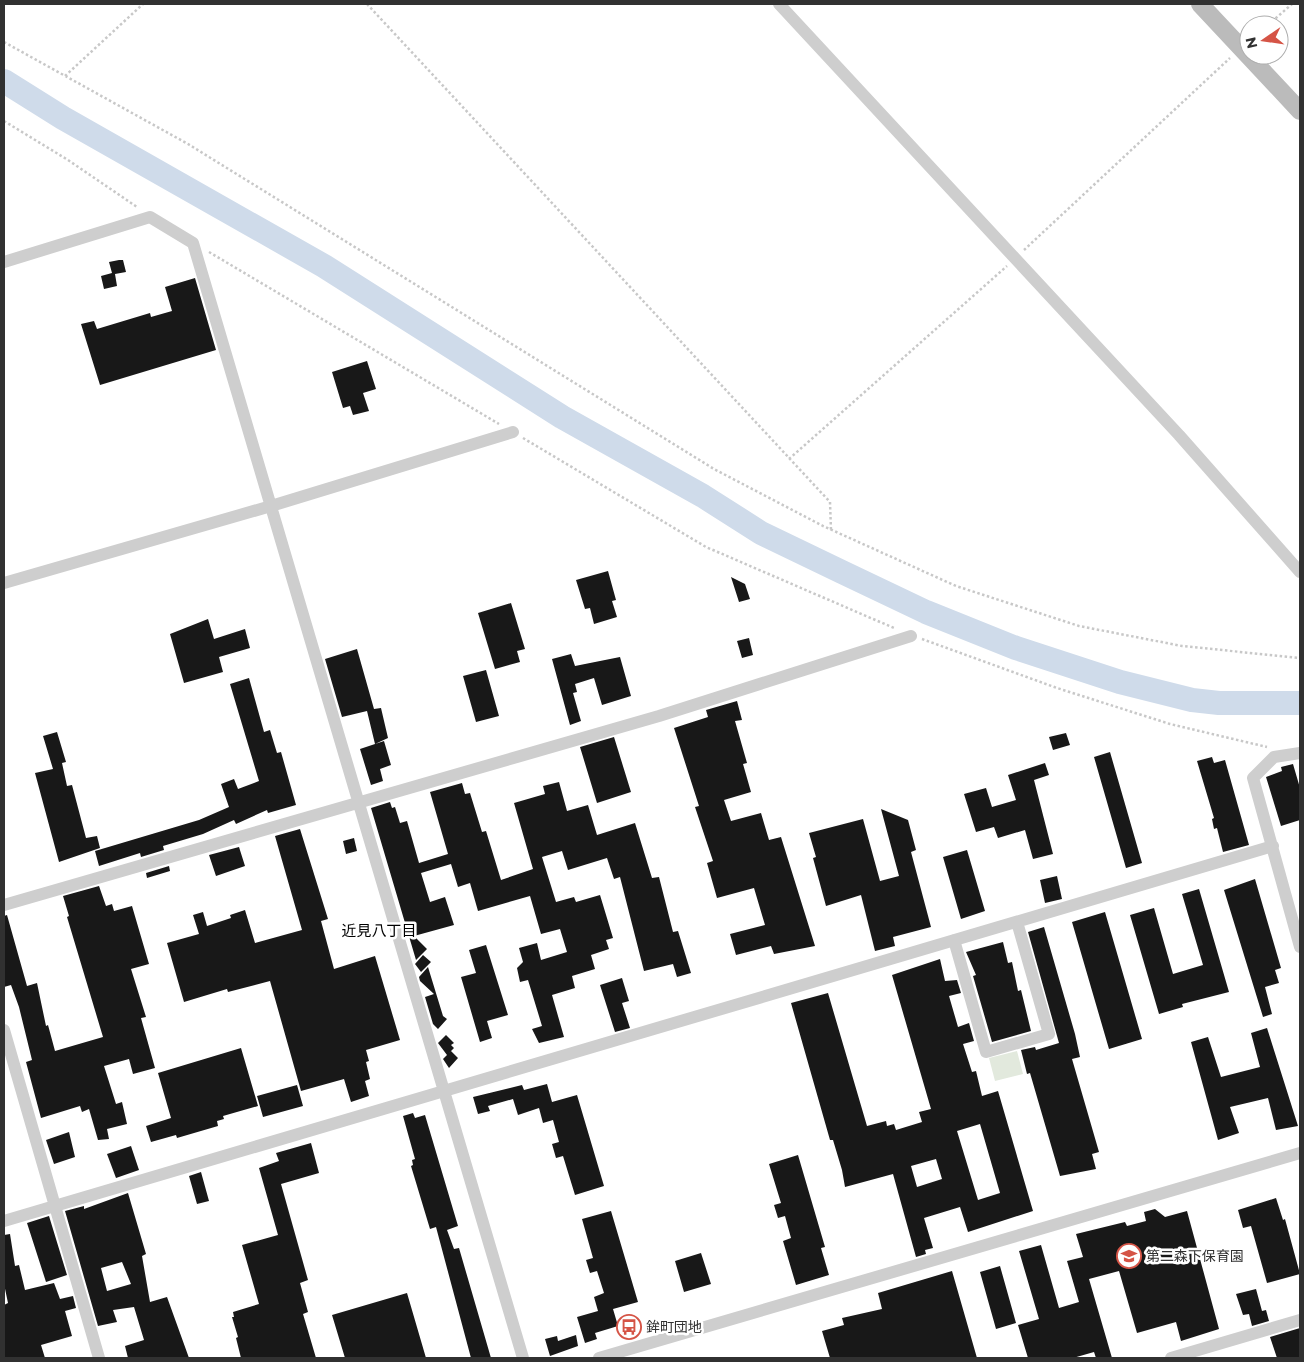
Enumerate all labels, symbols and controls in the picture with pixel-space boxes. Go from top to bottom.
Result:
north arrow [1239,15,1289,65]
text: N [1241,35,1261,50]
district label: 近見八丁目 [341,921,417,940]
school or university icon: 第二森下保育園 [1116,1243,1142,1269]
place label: 第二森下保育園 [1146,1247,1244,1265]
bus stop icon: 鉾町団地 [616,1314,642,1340]
place label: 鉾町団地 [646,1318,702,1336]

